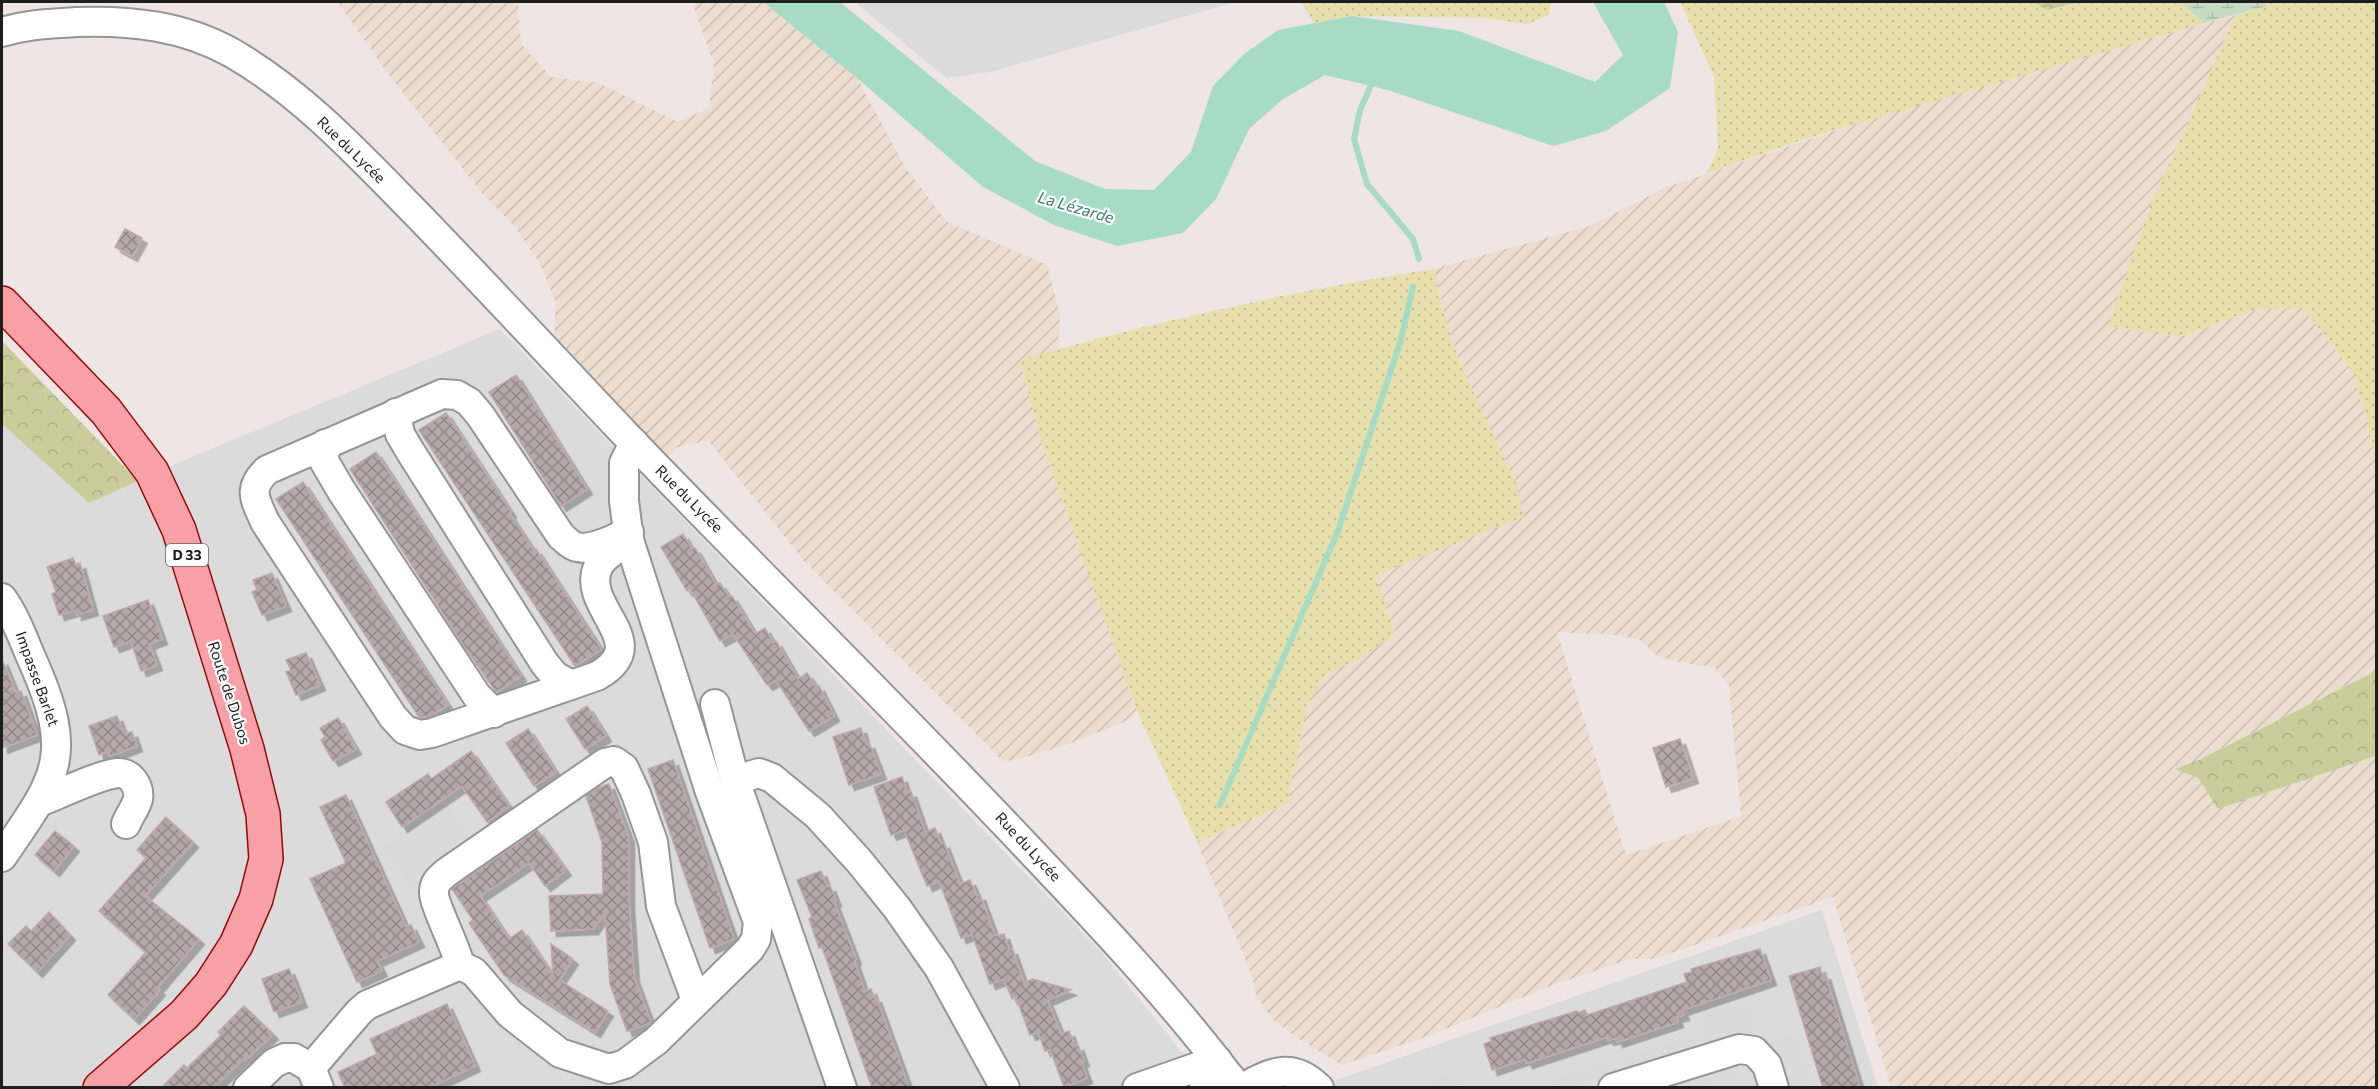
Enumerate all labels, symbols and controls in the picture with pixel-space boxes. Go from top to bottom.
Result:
street label: Rue du Lycée [314,112,390,186]
water label: La Lézarde [1036,187,1117,227]
street label: Rue du Lycée [652,461,727,536]
road number: D 33 [166,544,208,566]
street label: Impasse Barlet [12,629,63,729]
street label: Route de Dubos [205,639,255,747]
street label: Rue du Lycée [992,808,1065,885]

